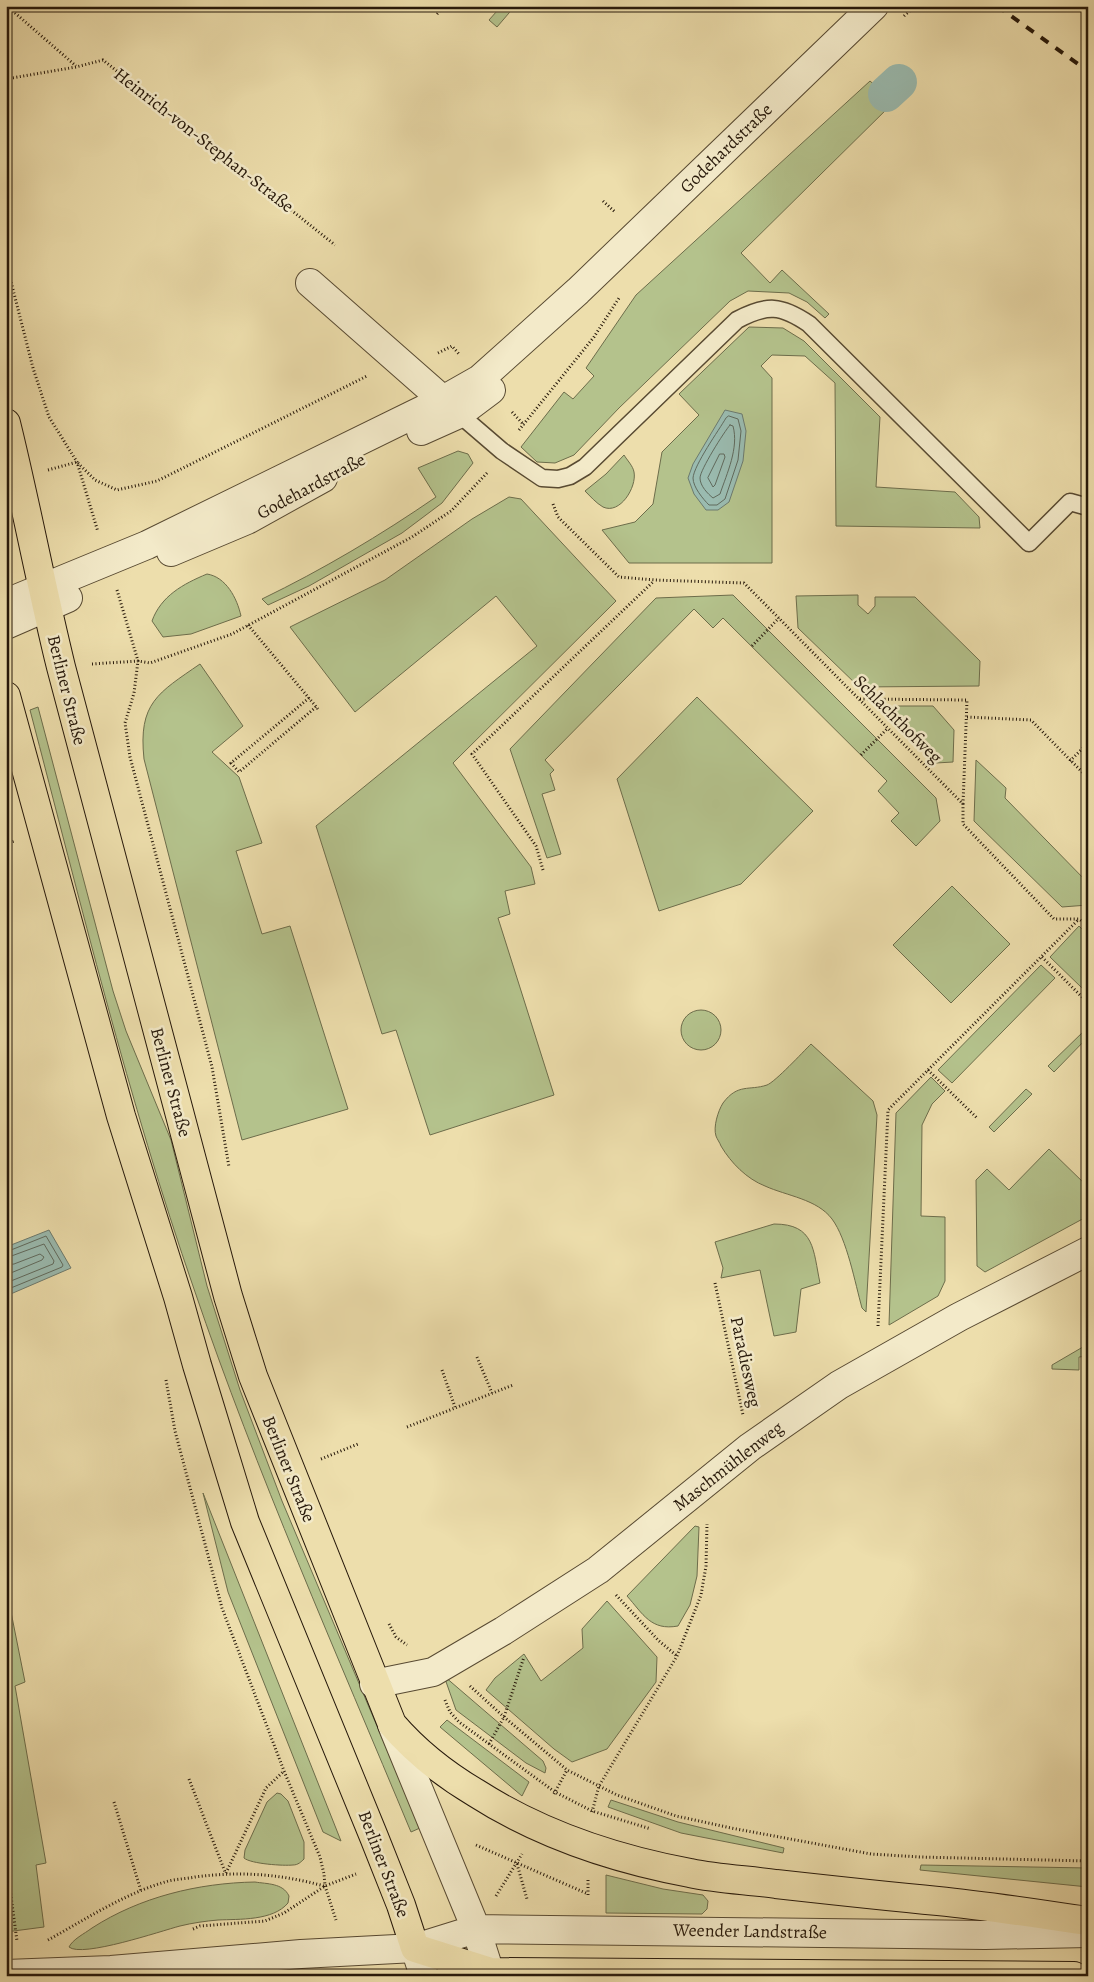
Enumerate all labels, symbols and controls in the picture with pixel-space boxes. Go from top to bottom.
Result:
street label: Heinrich-von-Stephan-Straße [109,62,299,218]
street label: Godehardstraße [675,98,777,198]
street label: Godehardstraße [253,447,369,525]
street label: Berliner Straße [42,632,92,748]
street label: Schlachthofweg [848,669,948,769]
street label: Berliner Straße [145,1024,197,1140]
street label: Paradiesweg [725,1314,767,1410]
street label: Berliner Straße [257,1412,321,1526]
street label: Maschmühlenweg [668,1415,788,1517]
street label: Berliner Straße [353,1807,415,1921]
street label: Weender Landstraße [672,1918,827,1944]

